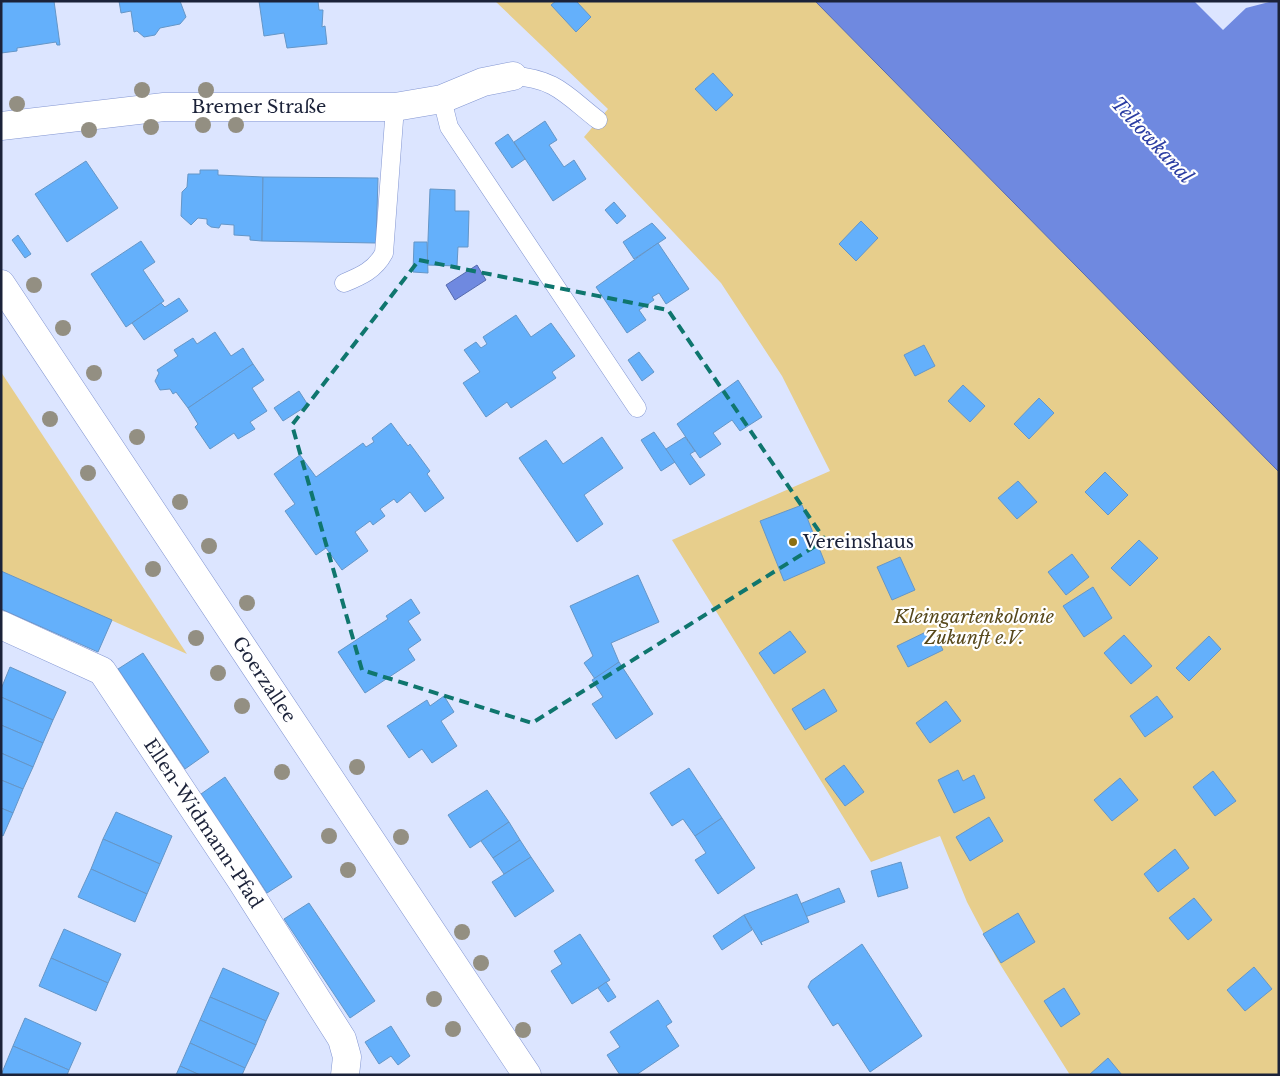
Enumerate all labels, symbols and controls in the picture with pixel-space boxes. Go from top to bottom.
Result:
water label: Teltowkanal [1106,92,1198,188]
street label: Bremer Straße [191,96,326,118]
place label: Vereinshaus [802,531,914,553]
marker: Vereinshaus [787,536,799,548]
park label: Kleingartenkolonie Zukunft e.V. [893,606,1054,649]
street label: Goerzallee [228,632,301,727]
street label: Ellen-Widmann-Pfad [139,735,267,912]

